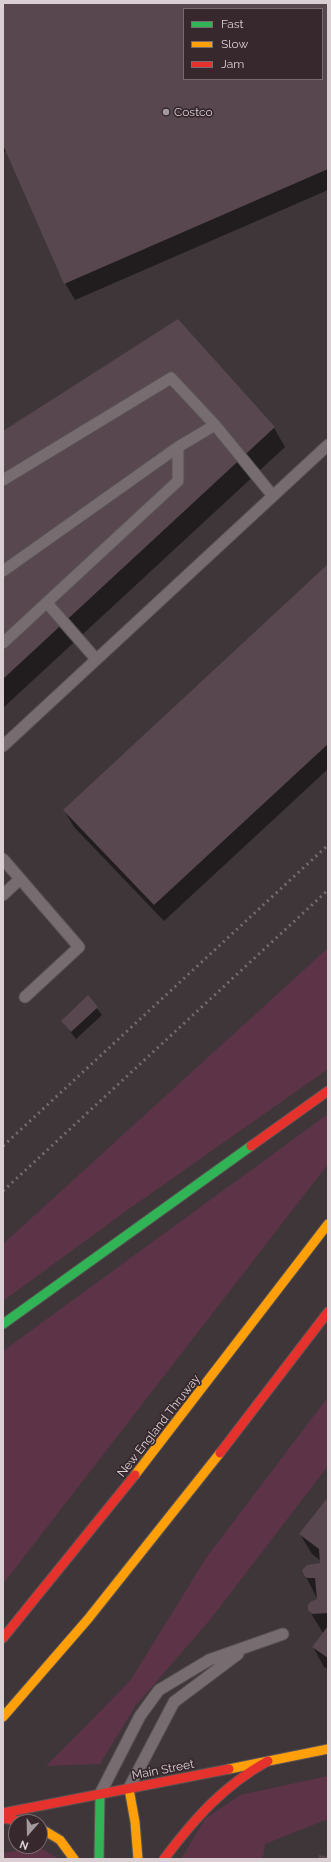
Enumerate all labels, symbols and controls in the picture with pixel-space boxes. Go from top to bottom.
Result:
legend [183,8,323,80]
text: Fast [221,17,244,31]
text: Slow [221,37,248,51]
text: Jam [221,57,244,71]
place label: Costco [174,105,213,119]
marker: Costco [161,107,171,117]
street label: New England Thruway [115,1372,203,1480]
street label: Main Street [131,1757,195,1783]
north arrow [8,1814,48,1854]
text: N [18,1837,30,1852]

